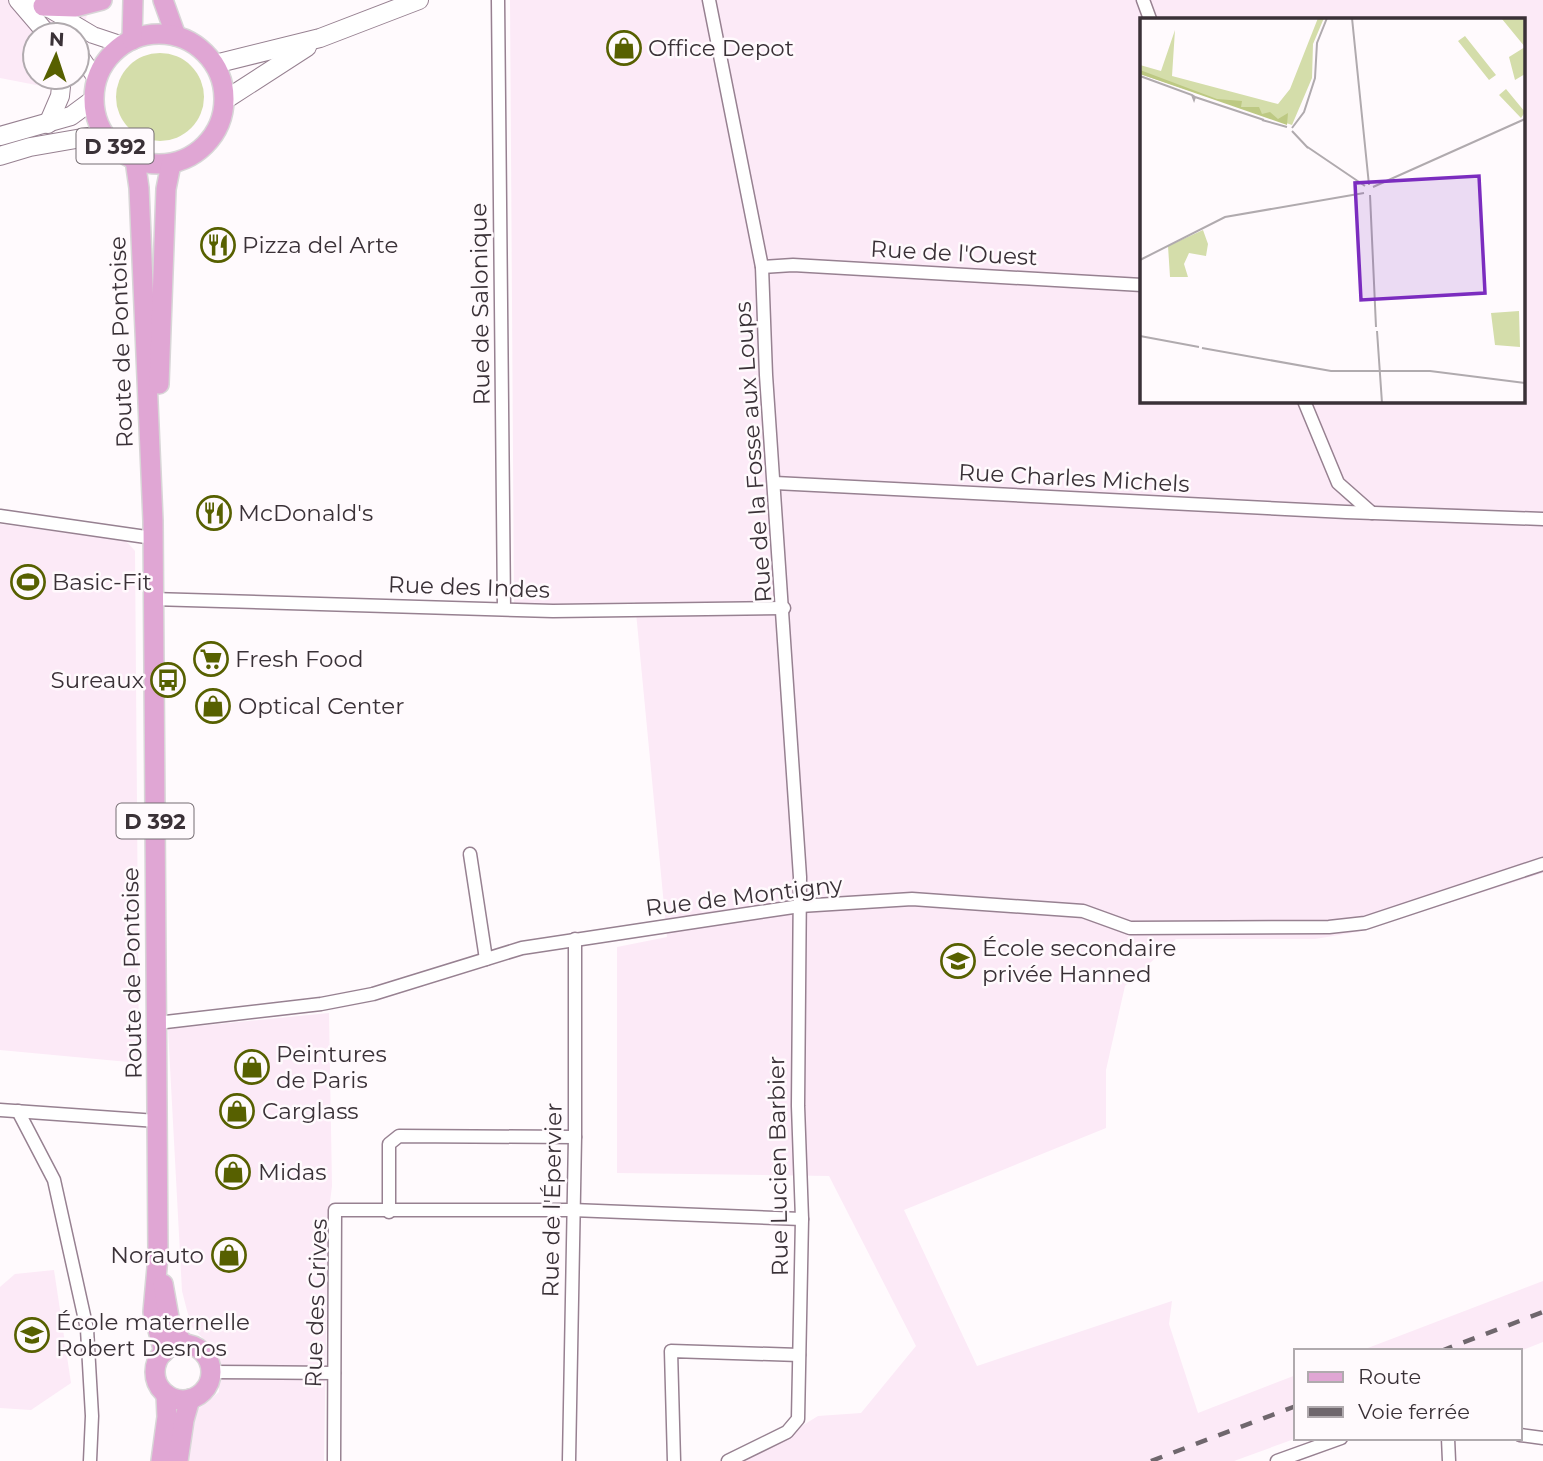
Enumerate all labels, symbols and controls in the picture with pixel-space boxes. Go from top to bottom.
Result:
inset map [1140,18,1526,402]
north arrow [21,21,91,91]
text: N [49,28,65,51]
shop icon: Office Depot [605,29,643,67]
place label: Office Depot [648,34,794,62]
road number: D 392 [76,128,154,164]
street label: Rue de Salonique [464,203,496,405]
restaurant icon: Pizza del Arte [199,226,237,264]
place label: Pizza del Arte [242,231,398,259]
street label: Rue de l'Ouest [870,235,1038,271]
street label: Route de Pontoise [103,236,139,448]
street label: Rue de la Fosse aux Loups [729,301,777,603]
street label: Rue Charles Michels [958,458,1190,498]
restaurant icon: McDonald's [195,494,233,532]
place label: McDonald's [238,499,373,527]
sports icon: Basic-Fit [9,563,47,601]
place label: Basic-Fit [52,568,152,596]
street label: Rue des Indes [388,570,550,604]
supermarket icon: Fresh Food [192,640,230,678]
place label: Fresh Food [235,645,364,673]
bus stop icon: Sureaux [149,661,187,699]
place label: Sureaux [51,666,144,694]
shop icon: Optical Center [194,687,232,725]
place label: Optical Center [238,692,404,720]
road number: D 392 [116,804,194,838]
street label: Route de Pontoise [116,867,148,1079]
street label: Rue de Montigny [644,870,845,922]
place label: École secondaire privée Hanned [982,934,1176,988]
school or university icon: École secondaire privée Hanned [939,942,977,980]
place label: Peintures de Paris [276,1040,387,1094]
shop icon: Peintures de Paris [233,1048,271,1086]
street label: Rue Lucien Barbier [762,1056,794,1276]
shop icon: Carglass [218,1092,256,1130]
place label: Carglass [262,1097,359,1125]
street label: Rue de l'Épervier [536,1102,568,1298]
shop icon: Midas [214,1153,252,1191]
place label: Midas [258,1158,327,1186]
street label: Rue des Grives [299,1218,333,1388]
shop icon: Norauto [210,1236,248,1274]
place label: Norauto [110,1241,204,1269]
place label: École maternelle Robert Desnos [56,1308,250,1362]
school or university icon: École maternelle Robert Desnos [13,1316,51,1354]
legend [1294,1349,1522,1440]
text: Route [1358,1364,1421,1389]
text: Voie ferrée [1358,1399,1470,1424]

